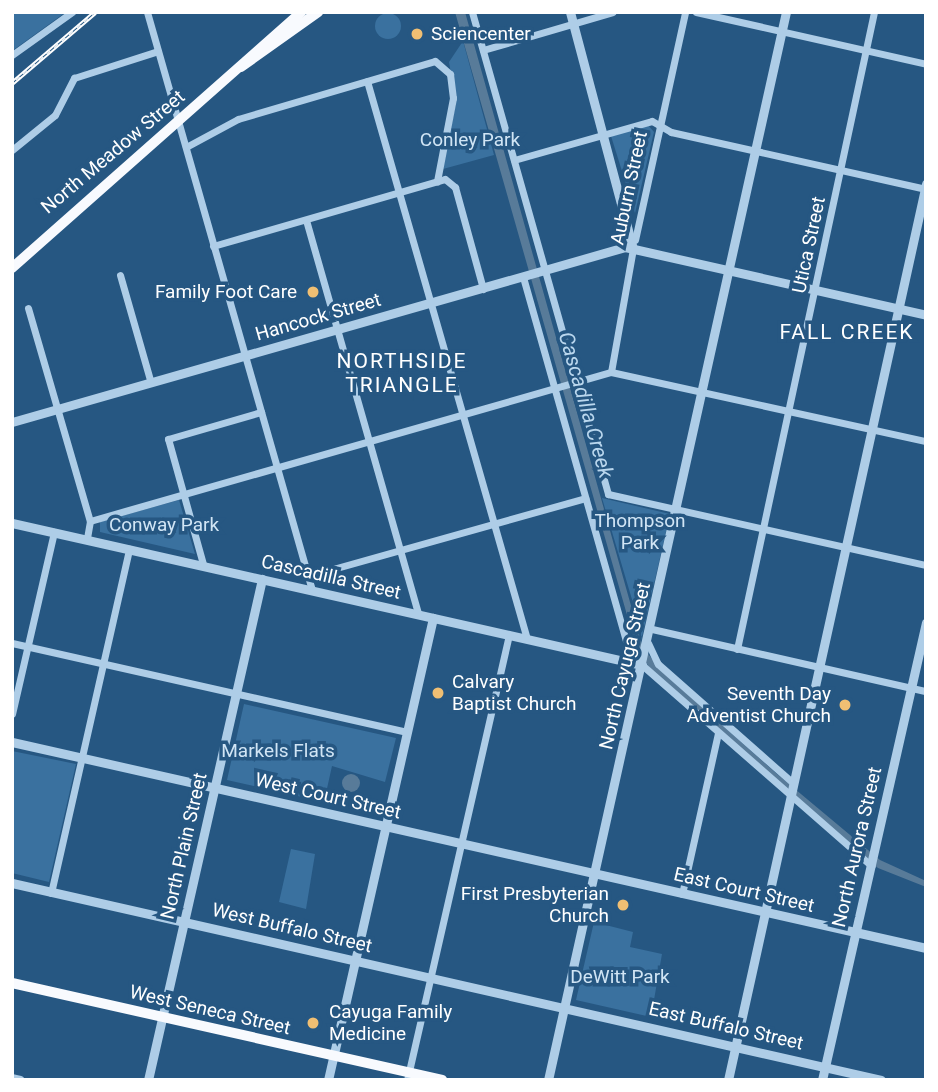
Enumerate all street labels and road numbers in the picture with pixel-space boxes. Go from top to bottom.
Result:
street label: North Meadow Street [37,85,189,219]
street label: Auburn Street [606,129,652,247]
street label: Utica Street [788,195,830,295]
street label: Hancock Street [253,288,383,346]
street label: Cascadilla Street [259,550,403,604]
street label: North Cayuga Street [595,580,655,752]
street label: North Aurora Street [827,765,887,929]
street label: West Court Street [253,768,403,824]
street label: North Plain Street [156,771,212,921]
street label: East Court Street [672,863,816,917]
street label: West Buffalo Street [210,898,374,958]
street label: West Seneca Street [127,980,293,1040]
street label: East Buffalo Street [646,997,806,1055]

